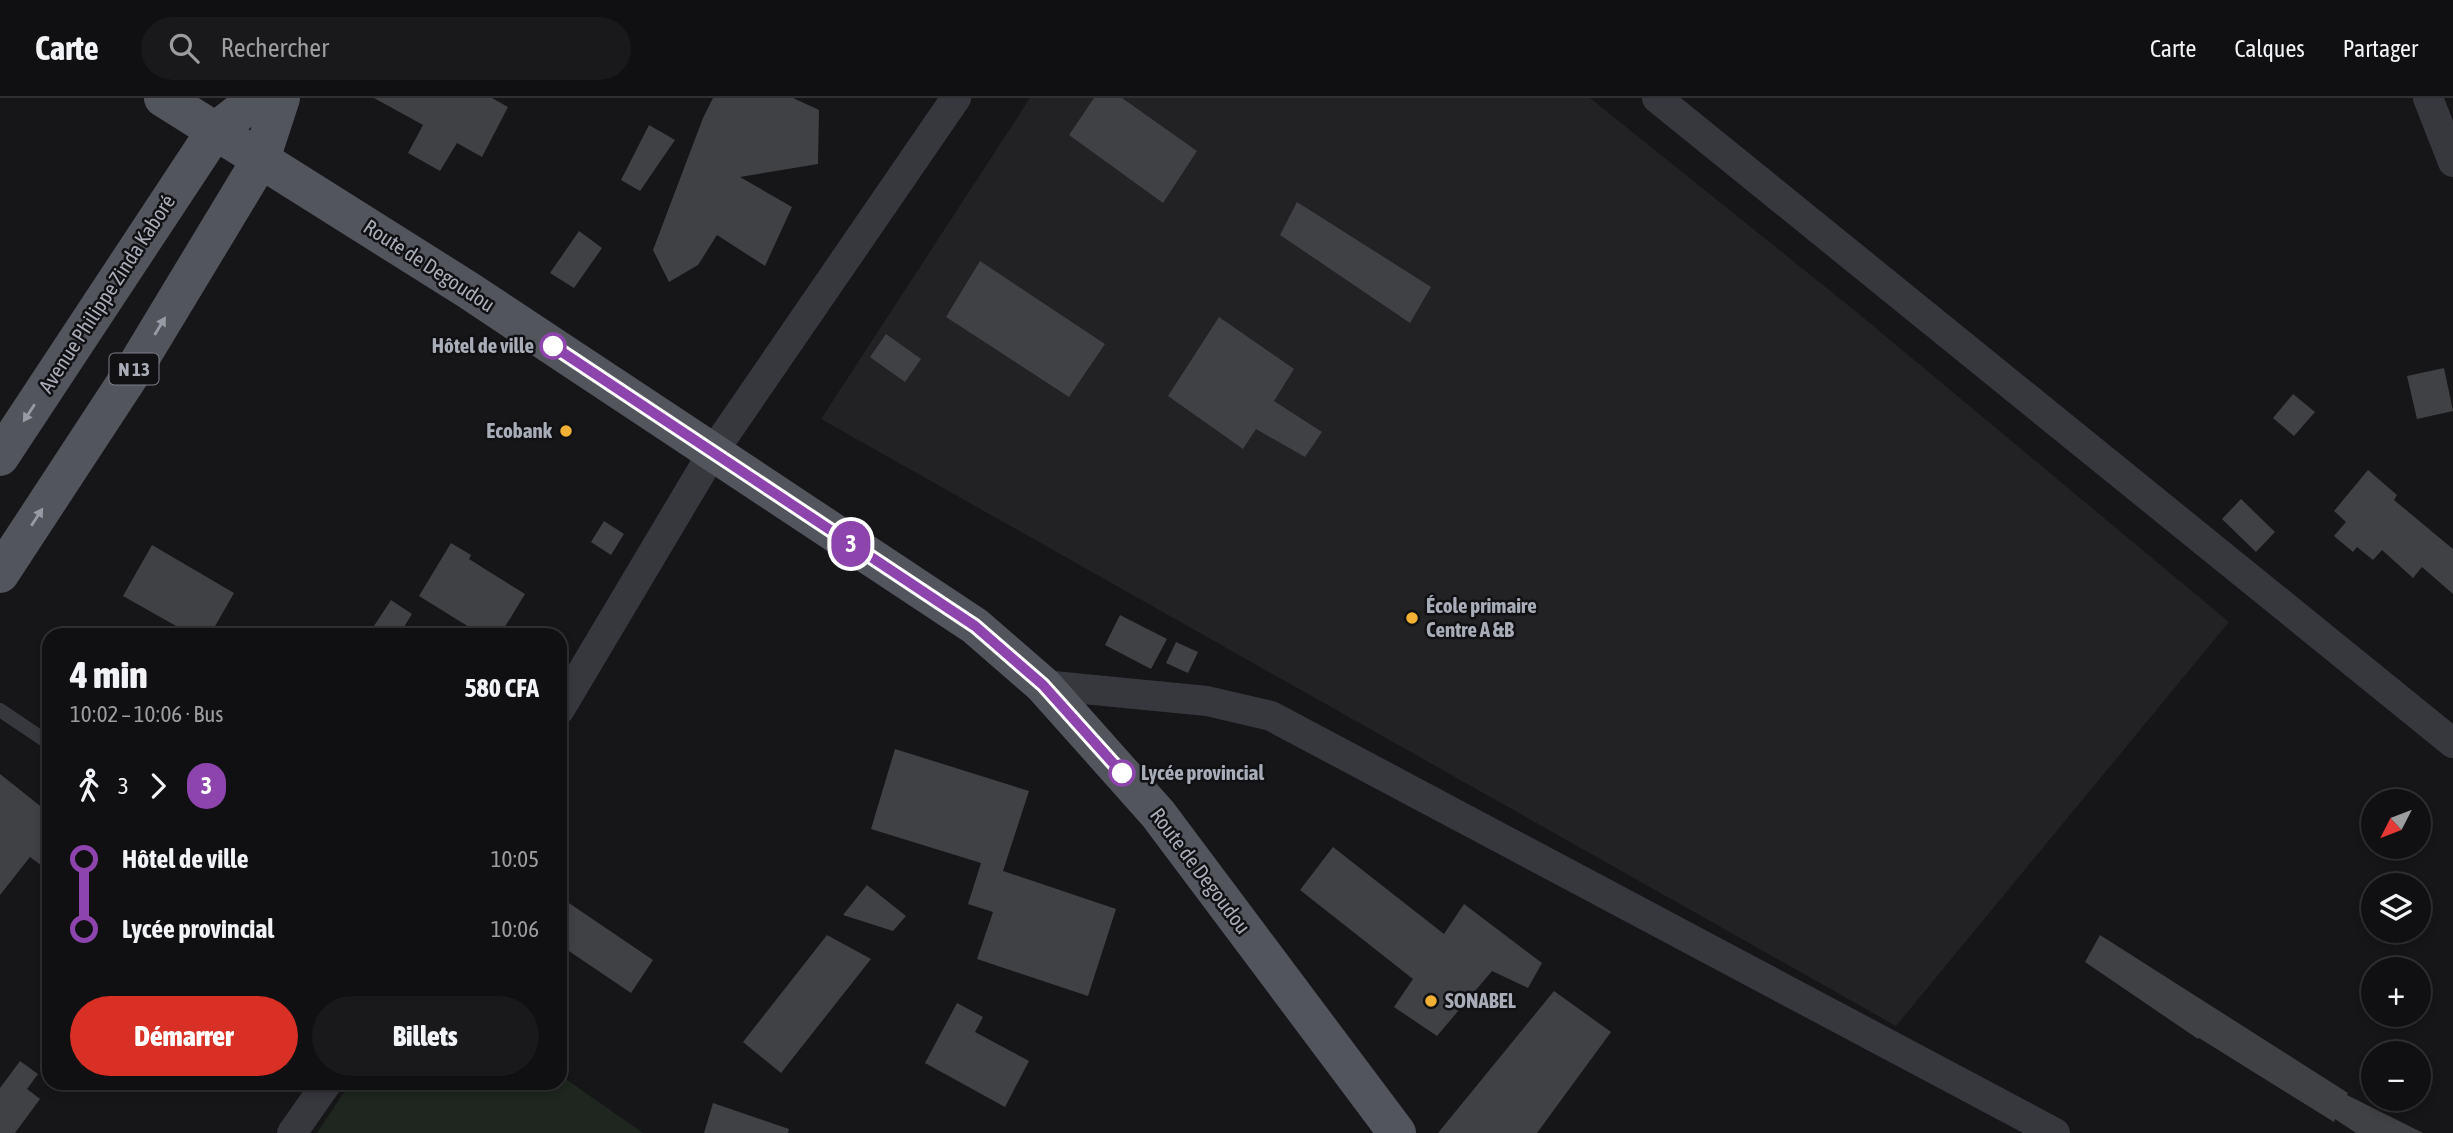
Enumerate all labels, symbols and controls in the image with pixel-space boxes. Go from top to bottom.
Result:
search box [141,17,631,80]
text: Carte [35,29,99,67]
icon: search [165,29,203,67]
text: Rechercher [221,33,329,63]
text: Carte [2150,35,2196,62]
text: Calques [2234,35,2305,62]
text: Partager [2343,35,2418,62]
street label: Avenue Philippe Zinda Kaboré [33,190,179,397]
street label: Route de Degoudou [360,214,499,316]
one-way arrow [154,316,167,335]
place label: Hôtel de ville [432,333,534,357]
marker: Hôtel de ville [540,333,566,359]
road number: N 13 [110,354,158,384]
one-way arrow [23,403,36,422]
place label: Ecobank [486,418,553,442]
marker: Ecobank [558,423,574,439]
one-way arrow [31,508,44,527]
line badge: 3 [828,521,874,567]
text: 3 [845,530,857,557]
place label: École primaire Centre A &B [1426,593,1537,641]
marker: École primaire Centre A &B [1404,610,1420,626]
text: 4 min [70,653,148,696]
text: 580 CFA [464,673,539,703]
text: 10:02 – 10:06 · Bus [70,701,223,727]
marker: Lycée provincial [1109,760,1135,786]
place label: Lycée provincial [1141,760,1264,784]
icon: walk [70,767,108,805]
icon: forward [139,767,177,805]
text: 3 [201,772,212,799]
text: 3 [118,773,129,799]
north arrow [2361,789,2431,859]
map controls [2361,789,2431,1111]
street label: Route de Degoudou [1146,803,1256,938]
text: Hôtel de ville [122,844,249,874]
text: 10:05 [491,846,539,872]
button: layers [2361,873,2431,943]
text: Lycée provincial [122,914,274,944]
text: 10:06 [491,916,539,942]
button: + [2361,957,2431,1027]
place label: SONABEL [1445,988,1516,1012]
marker: SONABEL [1423,993,1439,1009]
button: Démarrer [70,996,298,1076]
button: Billets [312,996,539,1076]
button: − [2361,1041,2431,1111]

